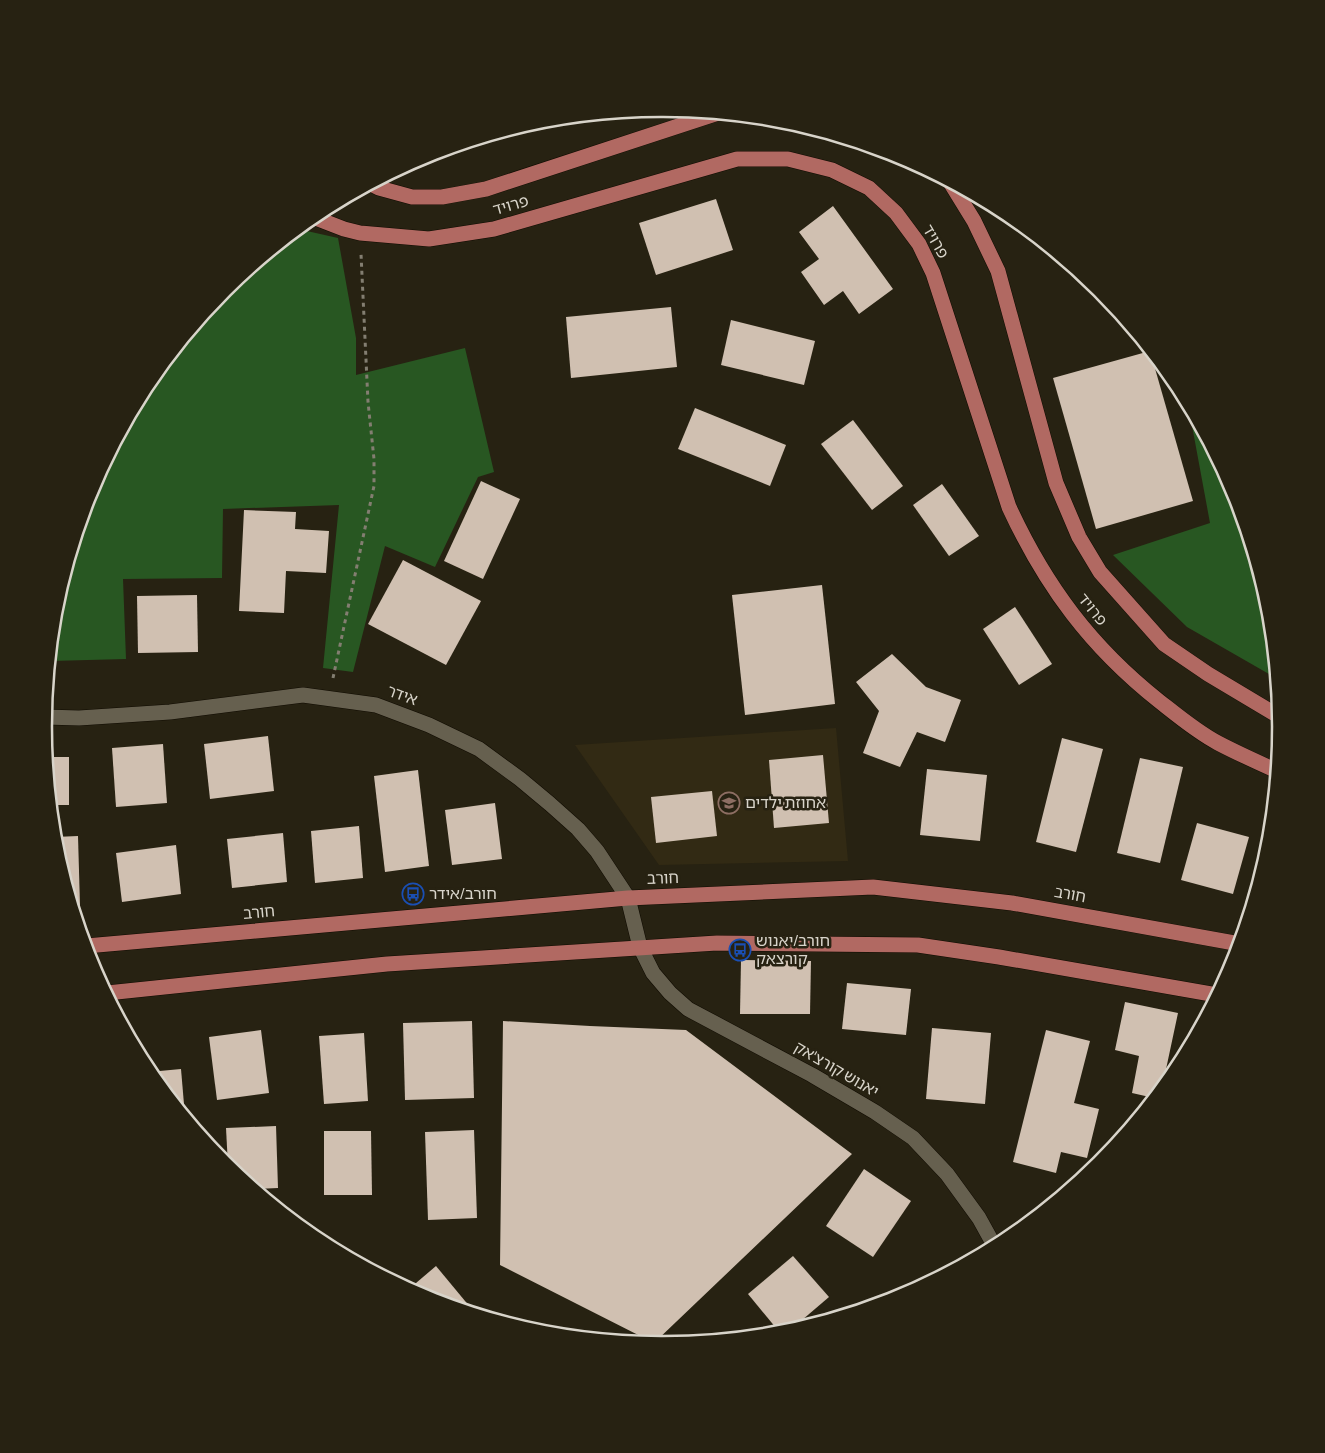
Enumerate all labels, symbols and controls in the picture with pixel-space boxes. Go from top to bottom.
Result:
street label: פרויד [491,192,531,220]
street label: פרויד [918,222,952,262]
street label: פרויד [1073,590,1111,630]
street label: אידר [384,682,420,710]
school or university icon: אחוזת ילדים [717,791,741,815]
place label: אחוזת ילדים [745,794,826,813]
street label: חורב [647,869,679,889]
bus stop icon: חורב/אידר [401,882,425,906]
street label: חורב [1053,883,1087,907]
place label: חורב/אידר [429,885,497,904]
street label: חורב [242,902,276,924]
place label: חורב/יאנוש קורצאק [756,932,830,969]
bus stop icon: חורב/יאנוש קורצאק [728,938,752,962]
street label: יאנוש קורצ'אק [790,1038,882,1102]

